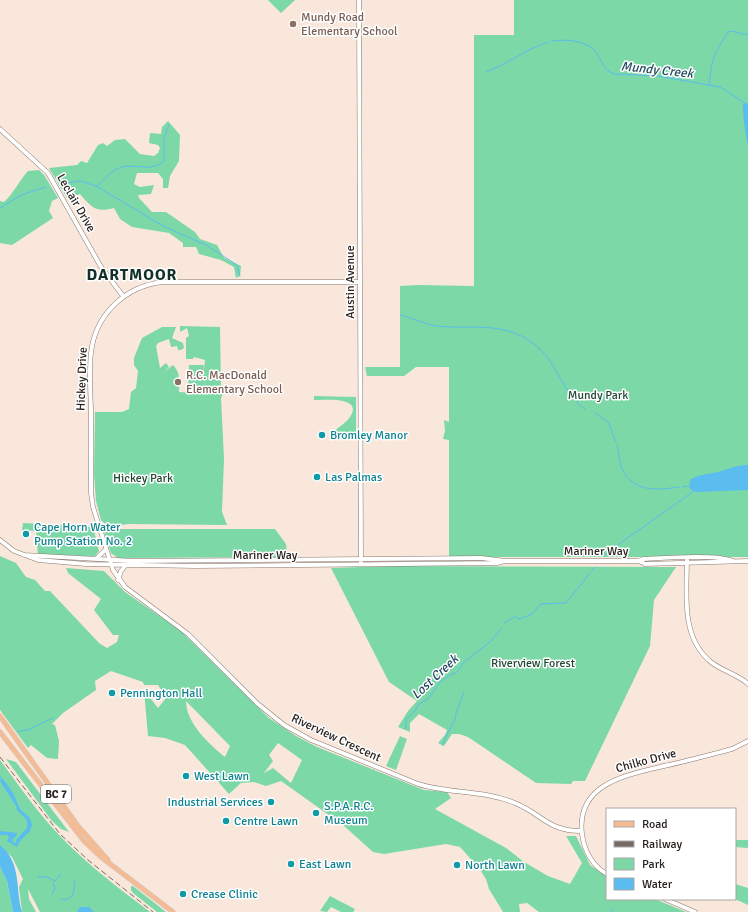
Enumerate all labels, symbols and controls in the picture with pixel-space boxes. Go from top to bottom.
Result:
place label: Mundy Road Elementary School [301,10,398,39]
marker: Mundy Road Elementary School [288,19,298,29]
water label: Mundy Creek [620,58,695,82]
street label: Leclair Drive [53,171,99,235]
street label: Austin Avenue [343,245,358,319]
district label: DARTMOOR [87,265,177,285]
street label: Hickey Drive [73,347,91,411]
place label: R.C. MacDonald Elementary School [186,368,283,397]
marker: R.C. MacDonald Elementary School [173,377,183,387]
park label: Mundy Park [568,388,628,403]
place label: Bromley Manor [330,428,408,443]
marker: Bromley Manor [317,430,327,440]
place label: Las Palmas [325,470,382,485]
park label: Hickey Park [113,471,173,486]
marker: Las Palmas [312,472,322,482]
place label: Cape Horn Water Pump Station No. 2 [34,520,132,549]
marker: Cape Horn Water Pump Station No. 2 [21,529,31,539]
street label: Mariner Way [564,544,629,559]
street label: Mariner Way [233,548,298,563]
water label: Lost Creek [408,650,463,703]
park label: Riverview Forest [491,656,575,671]
place label: Pennington Hall [120,686,203,701]
marker: Pennington Hall [107,688,117,698]
street label: Riverview Crescent [289,711,383,765]
street label: Chilko Drive [614,746,678,776]
place label: West Lawn [194,769,249,784]
marker: West Lawn [181,771,191,781]
road number: BC 7 [41,785,71,803]
place label: Industrial Services [168,795,263,810]
marker: Industrial Services [266,797,276,807]
place label: S.P.A.R.C. Museum [324,799,374,828]
marker: S.P.A.R.C. Museum [311,808,321,818]
legend [606,808,736,900]
place label: Centre Lawn [234,814,298,829]
marker: Centre Lawn [221,816,231,826]
text: Road [642,817,668,832]
text: Railway [642,837,682,852]
place label: East Lawn [299,857,351,872]
text: Park [642,857,665,872]
place label: North Lawn [465,858,525,873]
marker: East Lawn [286,859,296,869]
marker: North Lawn [452,860,462,870]
text: Water [642,877,673,892]
place label: Crease Clinic [191,887,258,902]
marker: Crease Clinic [178,889,188,899]

